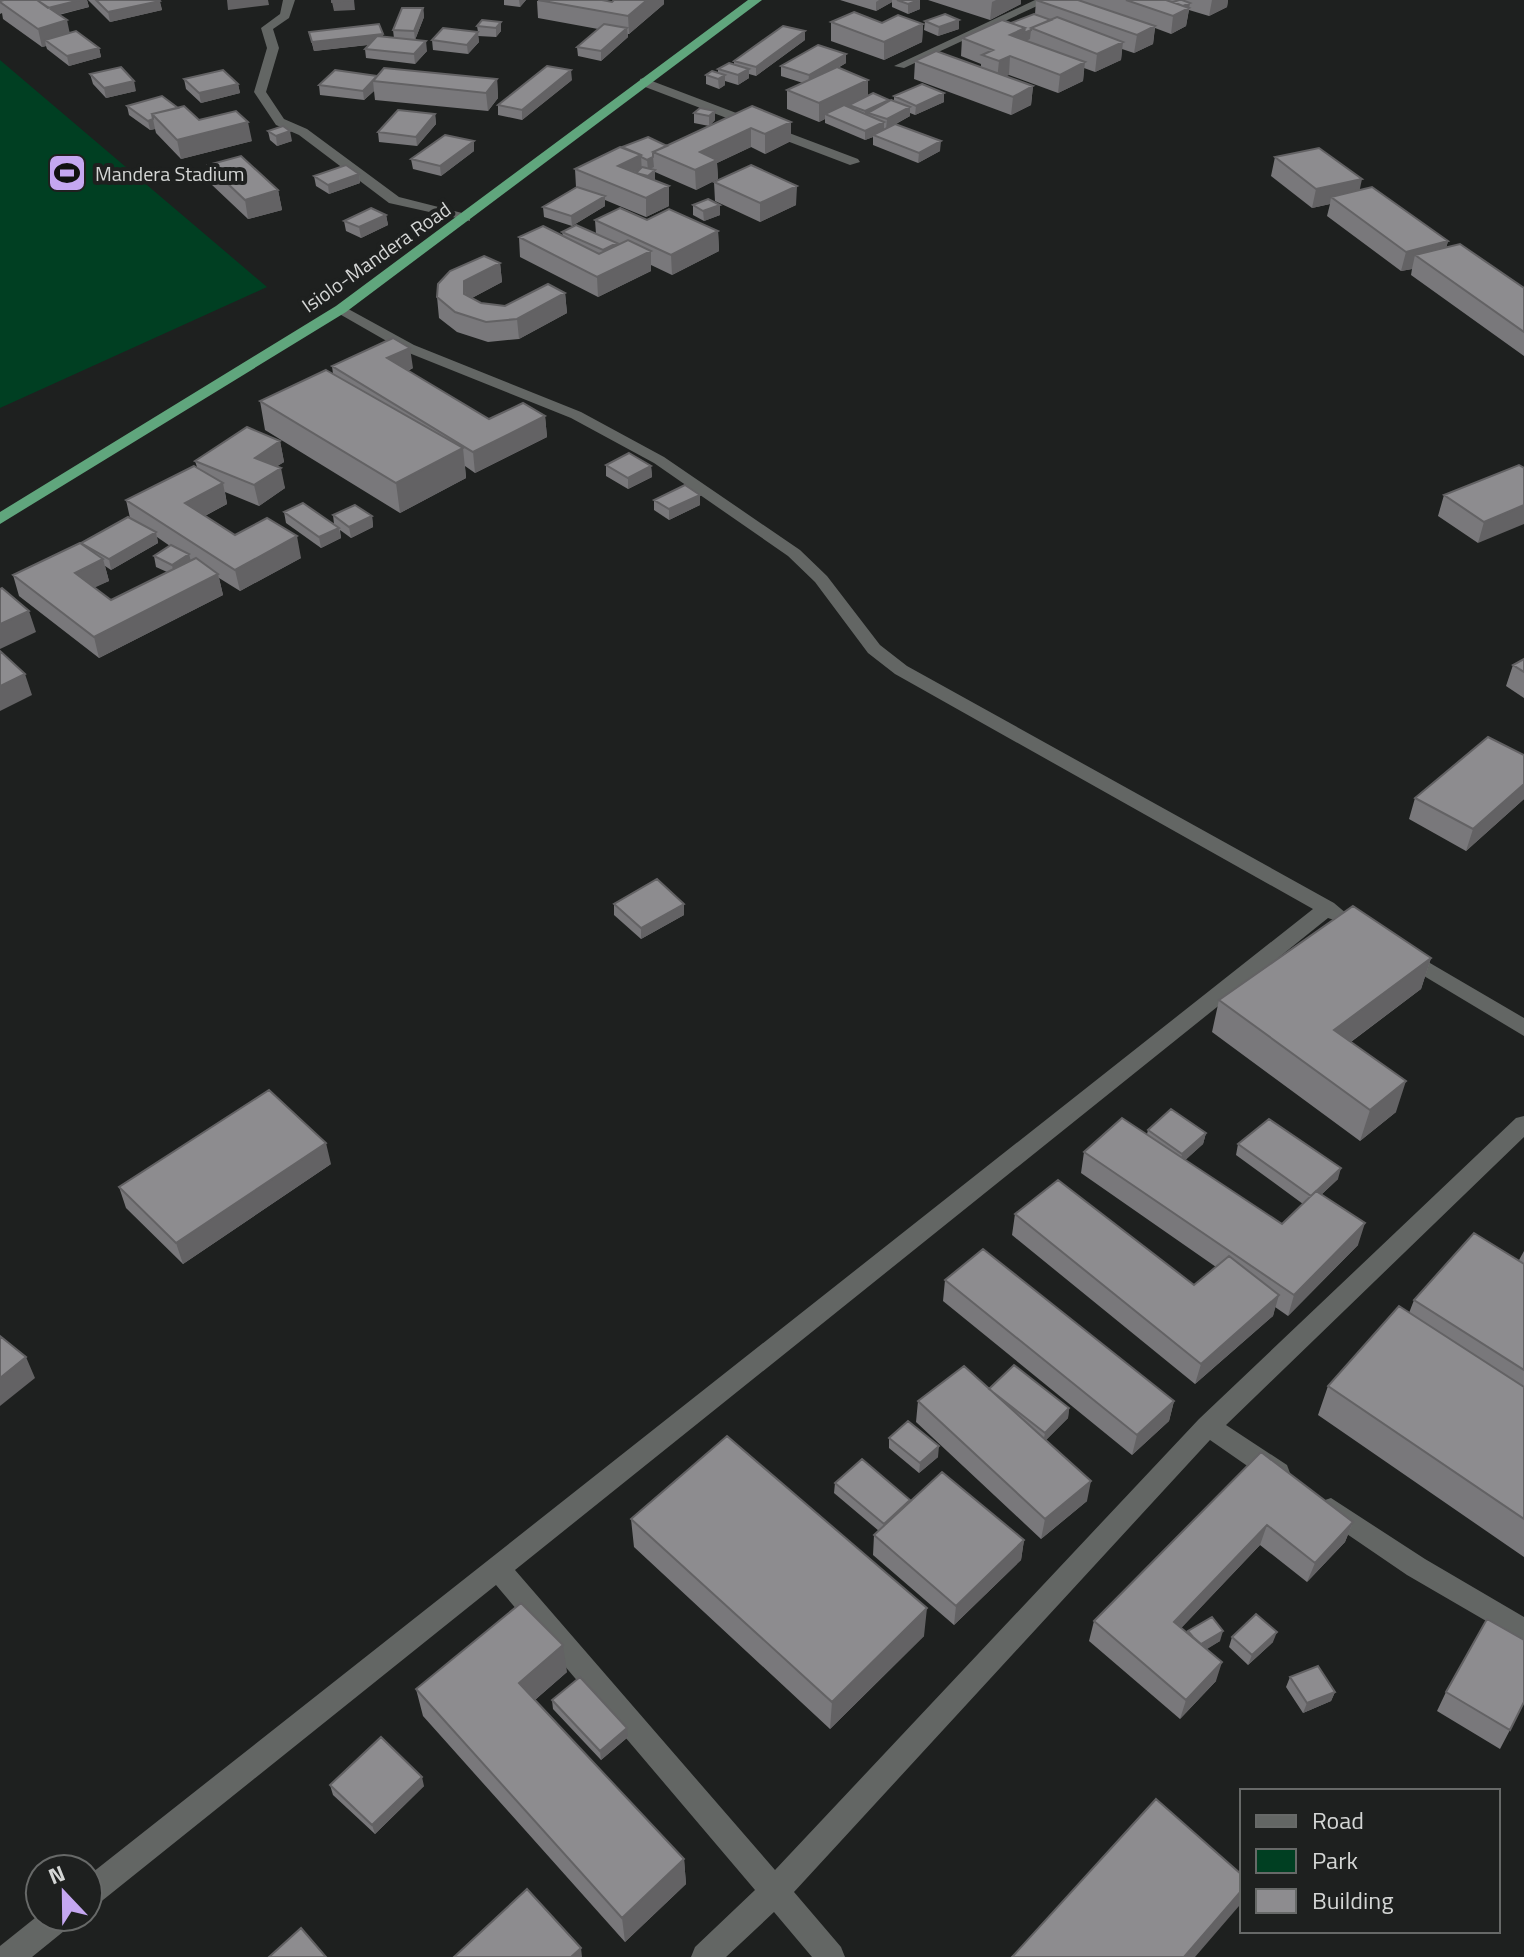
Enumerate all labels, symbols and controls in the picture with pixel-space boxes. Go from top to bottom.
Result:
sports icon: Mandera Stadium [46,152,88,194]
place label: Mandera Stadium [95,158,245,189]
street label: Isiolo-Mandera Road [295,194,457,320]
legend [1240,1789,1500,1933]
text: Road [1312,1802,1364,1838]
text: Park [1312,1842,1358,1878]
north arrow [24,1853,104,1933]
text: N [43,1856,70,1893]
text: Building [1312,1882,1394,1918]

